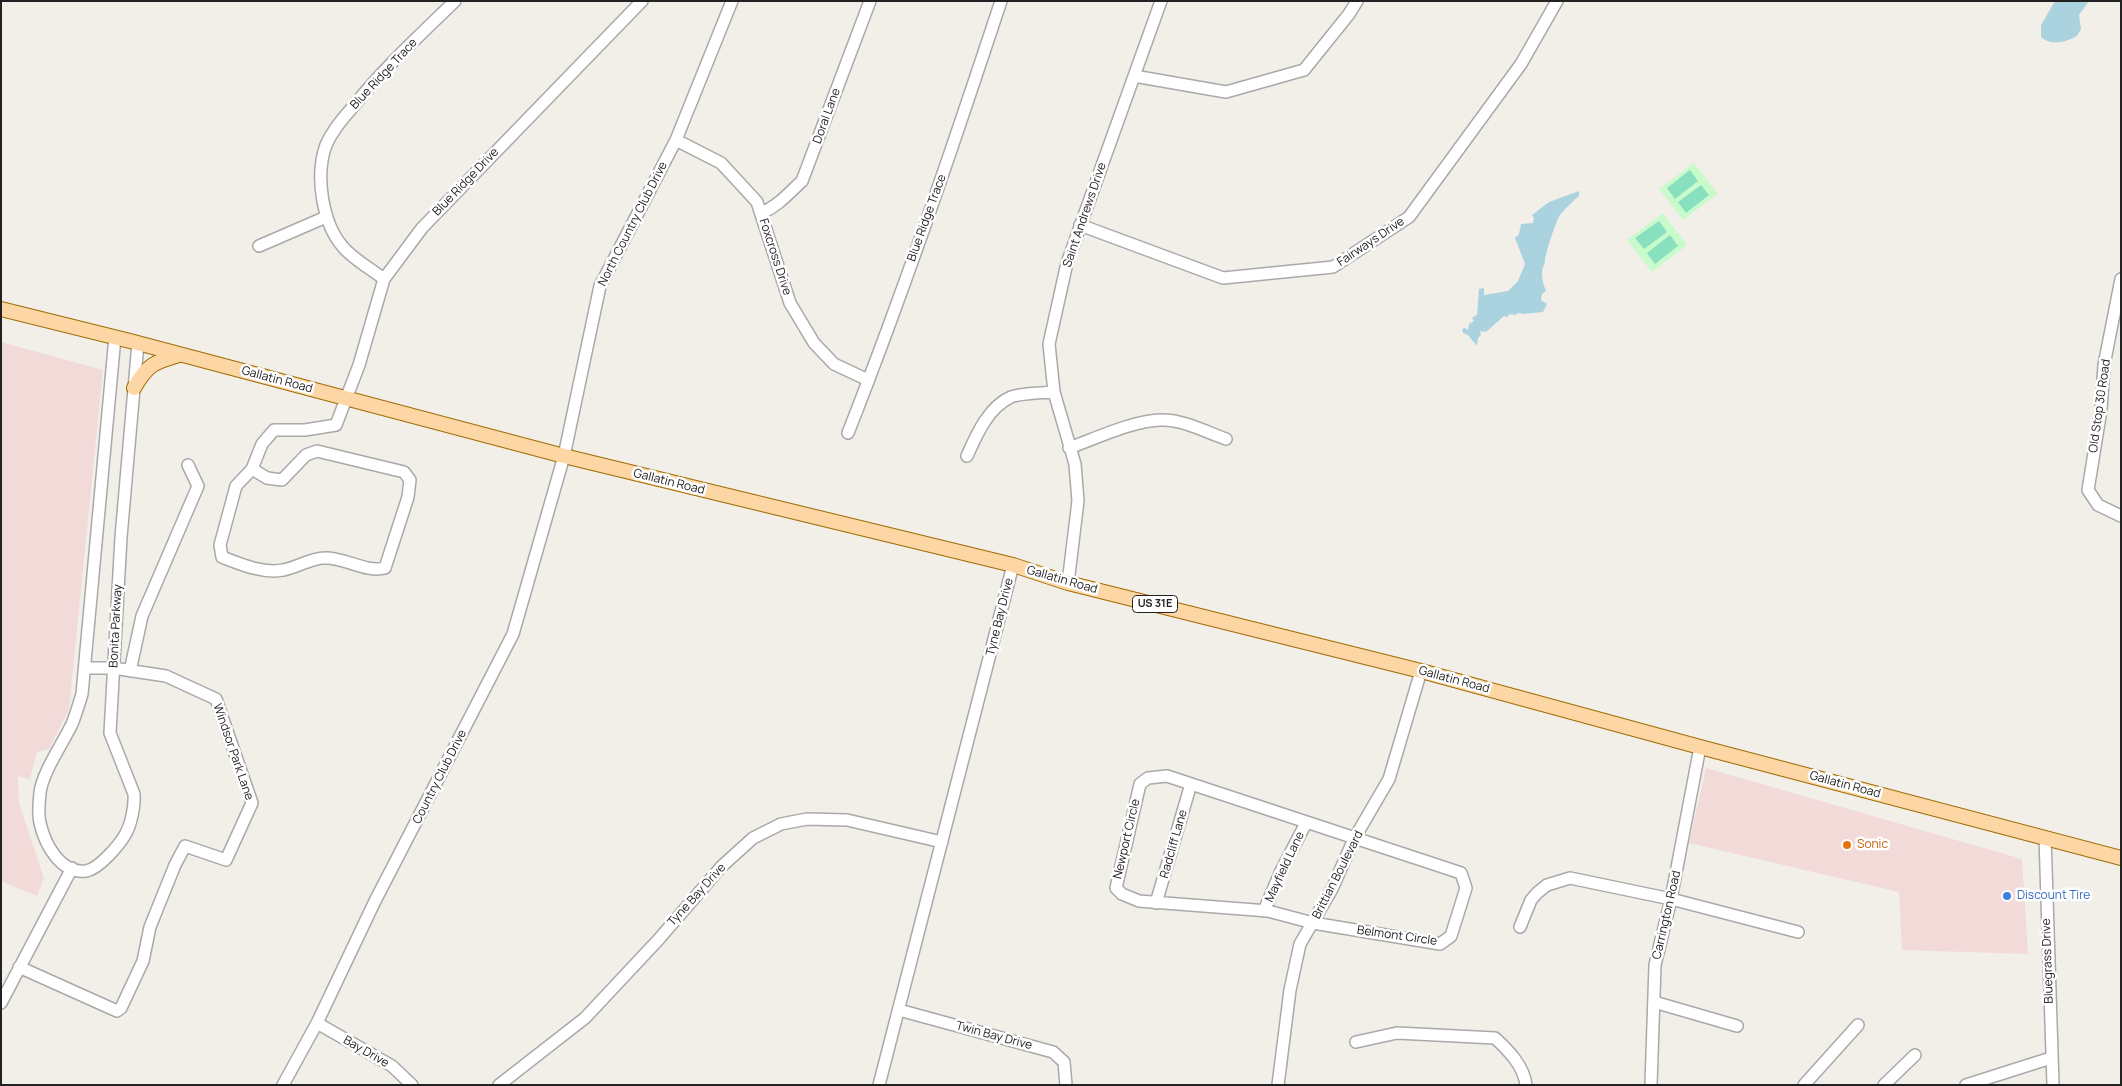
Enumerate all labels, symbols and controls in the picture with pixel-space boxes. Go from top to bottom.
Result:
street label: Blue Ridge Trace [348,36,420,112]
street label: Doral Lane [810,86,844,146]
street label: Blue Ridge Drive [430,145,502,219]
street label: North Country Club Drive [595,159,671,289]
street label: Saint Andrews Drive [1060,161,1110,269]
street label: Blue Ridge Trace [905,173,949,263]
street label: Fairways Drive [1335,214,1407,270]
street label: Foxcross Drive [756,217,794,297]
street label: Old Stop 30 Road [2086,358,2114,454]
street label: Gallatin Road [240,364,314,396]
street label: Gallatin Road [632,466,706,498]
street label: Gallatin Road [1025,563,1099,597]
street label: Tyne Bay Drive [983,577,1017,657]
street label: Bonita Parkway [107,584,125,668]
road number: US 31E [1132,596,1178,612]
street label: Gallatin Road [1417,664,1491,696]
street label: Windsor Park Lane [210,702,256,802]
street label: Country Club Drive [410,727,470,827]
street label: Gallatin Road [1808,769,1882,801]
street label: Newport Circle [1111,798,1143,880]
street label: Radcliff Lane [1157,808,1191,880]
street label: Brittian Boulevard [1310,828,1366,922]
street label: Mayfield Lane [1262,829,1308,905]
place label: Sonic [1857,838,1888,852]
marker: Sonic [1841,839,1853,851]
street label: Tyne Bay Drive [665,861,729,929]
street label: Carrington Road [1650,869,1684,961]
place label: Discount Tire [2017,889,2090,903]
marker: Discount Tire [2001,890,2013,902]
street label: Bluegrass Drive [2039,918,2057,1004]
street label: Belmont Circle [1356,923,1438,949]
street label: Twin Bay Drive [954,1019,1034,1053]
street label: Bay Drive [341,1033,391,1071]

